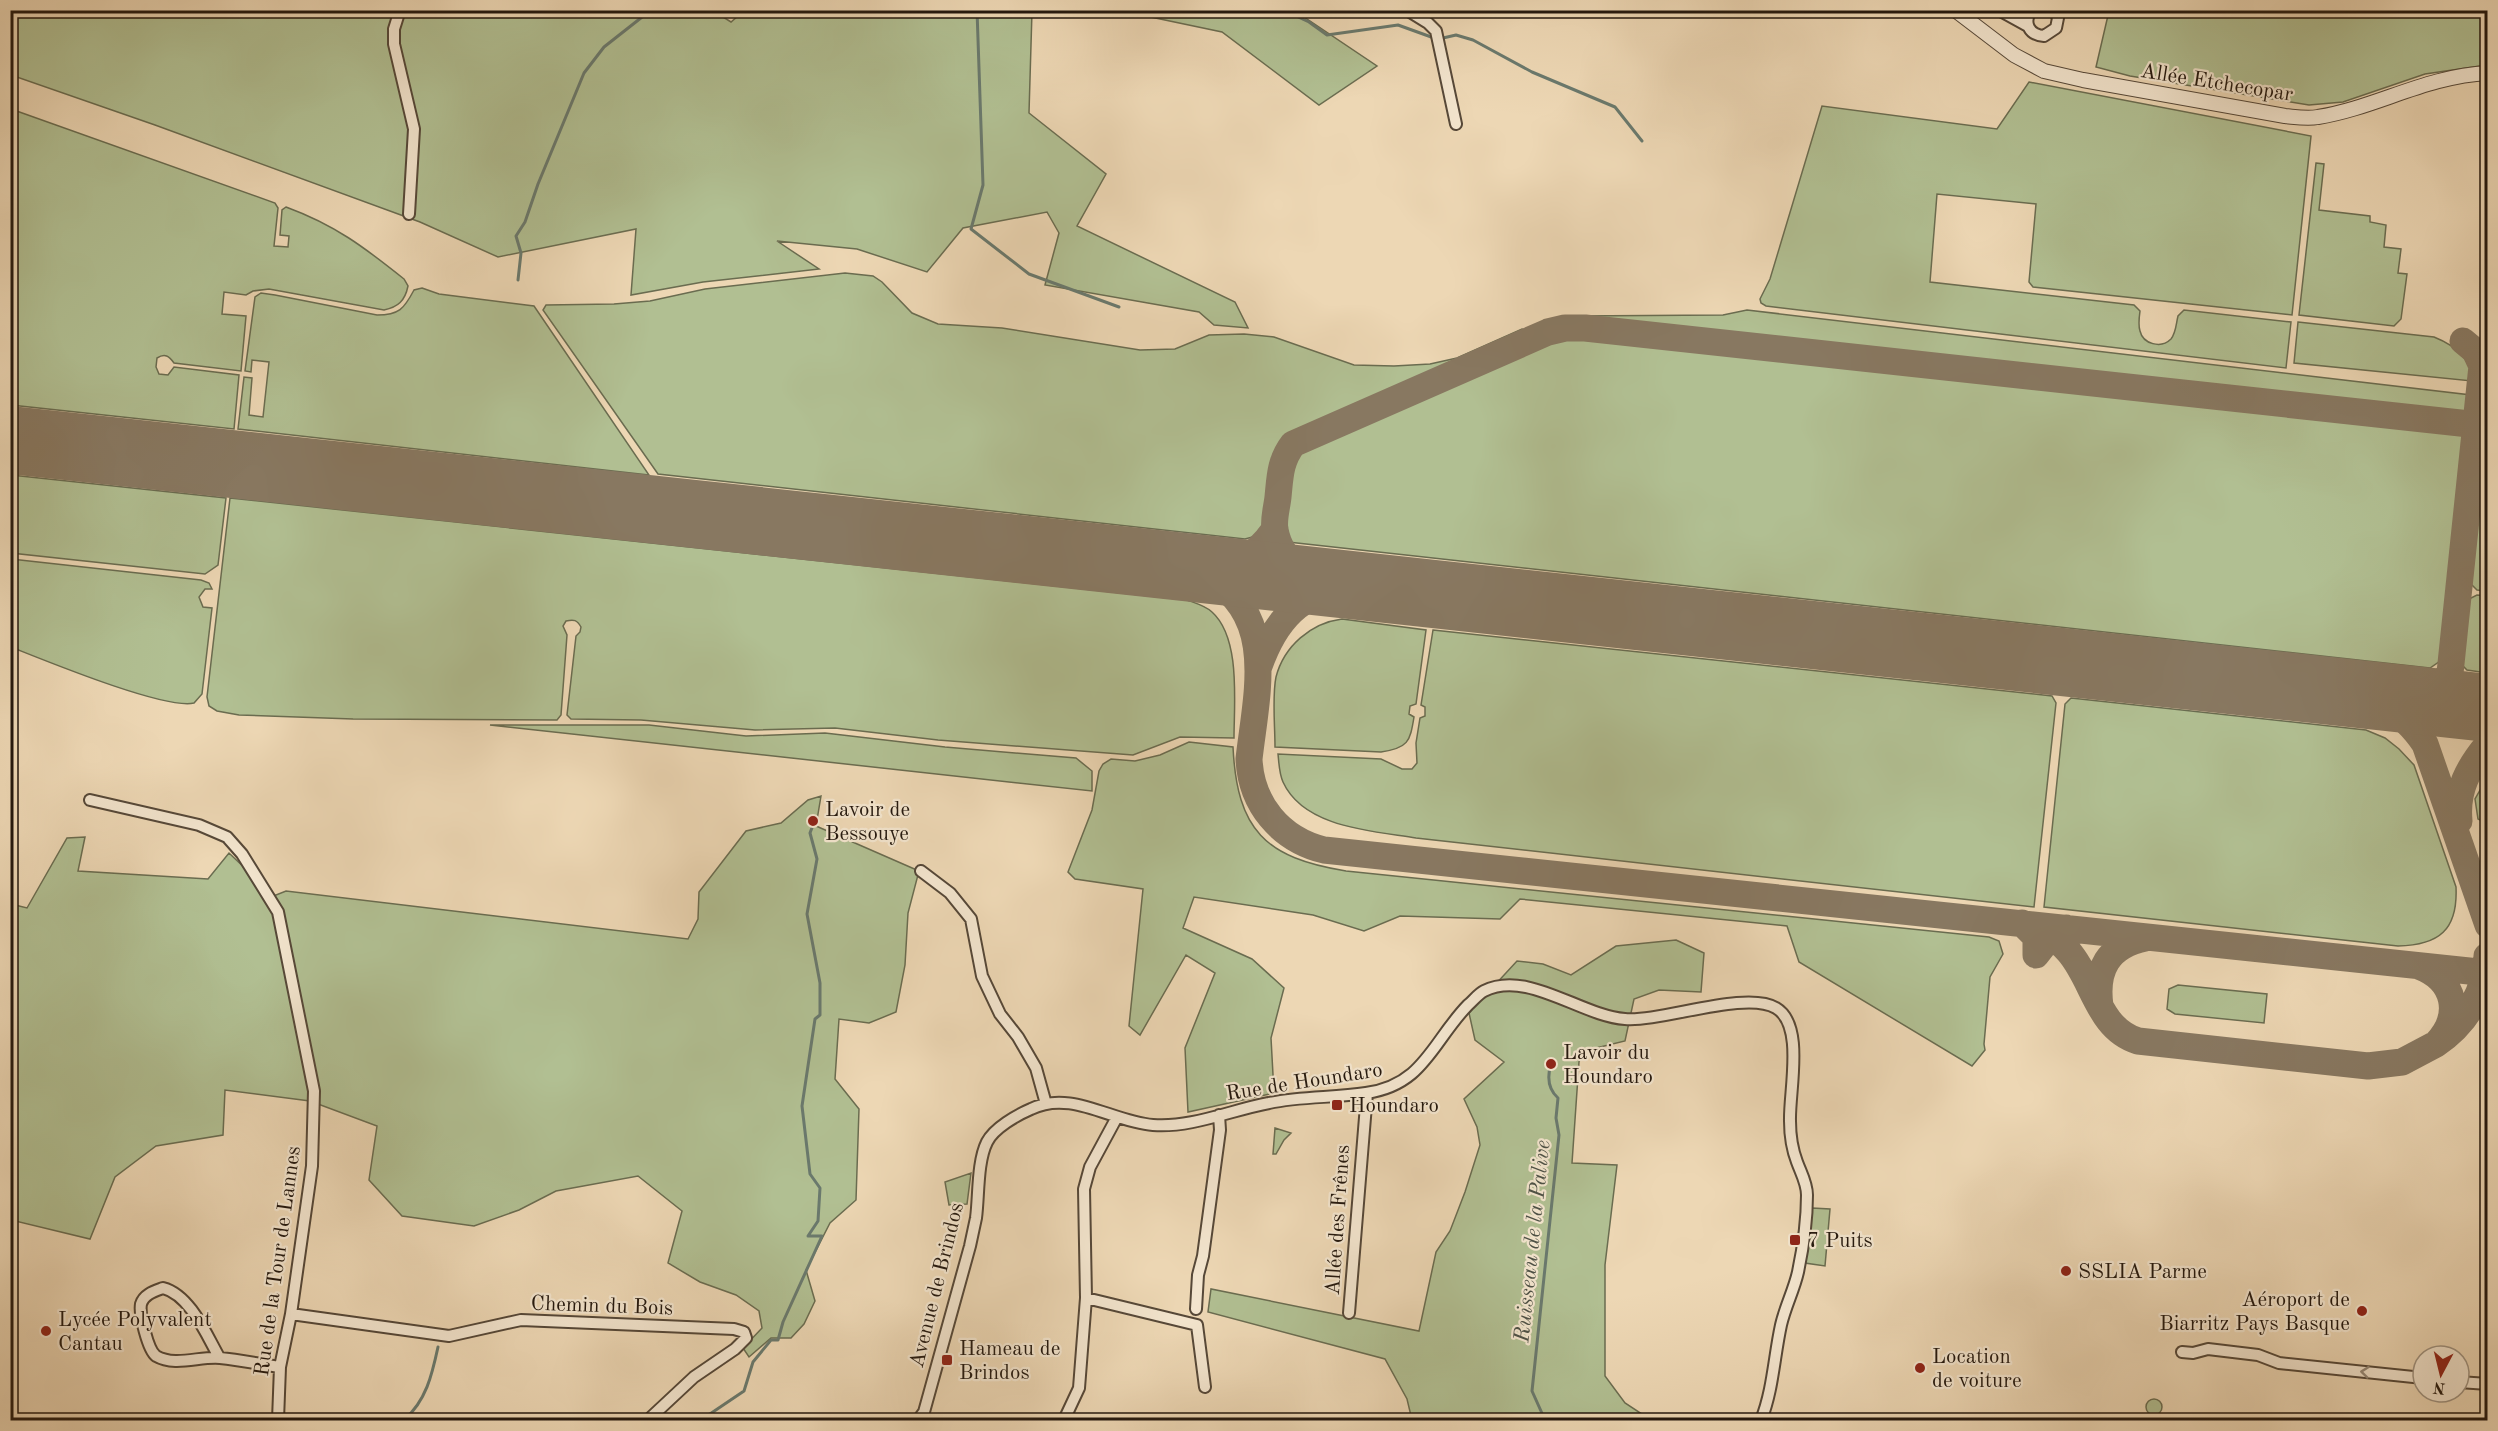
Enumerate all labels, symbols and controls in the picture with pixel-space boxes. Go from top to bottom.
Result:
street label: Allée Etchecopar [2139,61,2295,106]
place label: Lavoir de Bessouye [825,800,910,845]
marker: Lavoir de Bessouye [806,814,820,828]
place label: Lavoir du Houndaro [1563,1043,1653,1088]
marker: Lavoir du Houndaro [1544,1057,1558,1071]
street label: Rue de Houndaro [1224,1060,1384,1105]
place label: Houndaro [1349,1096,1439,1117]
marker: Houndaro [1330,1098,1344,1112]
water label: Ruisseau de la Palive [1511,1139,1555,1344]
street label: Allée des Frênes [1323,1144,1354,1296]
street label: Rue de la Tour de Lannes [252,1145,305,1378]
street label: Avenue de Brindos [907,1200,968,1370]
place label: 7 Puits [1807,1231,1873,1252]
marker: 7 Puits [1788,1233,1802,1247]
place label: SSLIA Parme [2078,1262,2207,1283]
marker: SSLIA Parme [2059,1264,2073,1278]
place label: Aéroport de Biarritz Pays Basque [2159,1290,2350,1335]
street label: Chemin du Bois [530,1294,674,1319]
marker: Aéroport de Biarritz Pays Basque [2355,1304,2369,1318]
place label: Lycée Polyvalent Cantau [58,1310,212,1355]
marker: Lycée Polyvalent Cantau [39,1324,53,1338]
place label: Hameau de Brindos [959,1339,1060,1384]
north arrow [2411,1344,2471,1404]
place label: Location de voiture [1932,1347,2022,1392]
marker: Hameau de Brindos [940,1353,954,1367]
marker: Location de voiture [1913,1361,1927,1375]
one-way arrow [2360,1366,2369,1379]
text: N [2432,1378,2446,1396]

